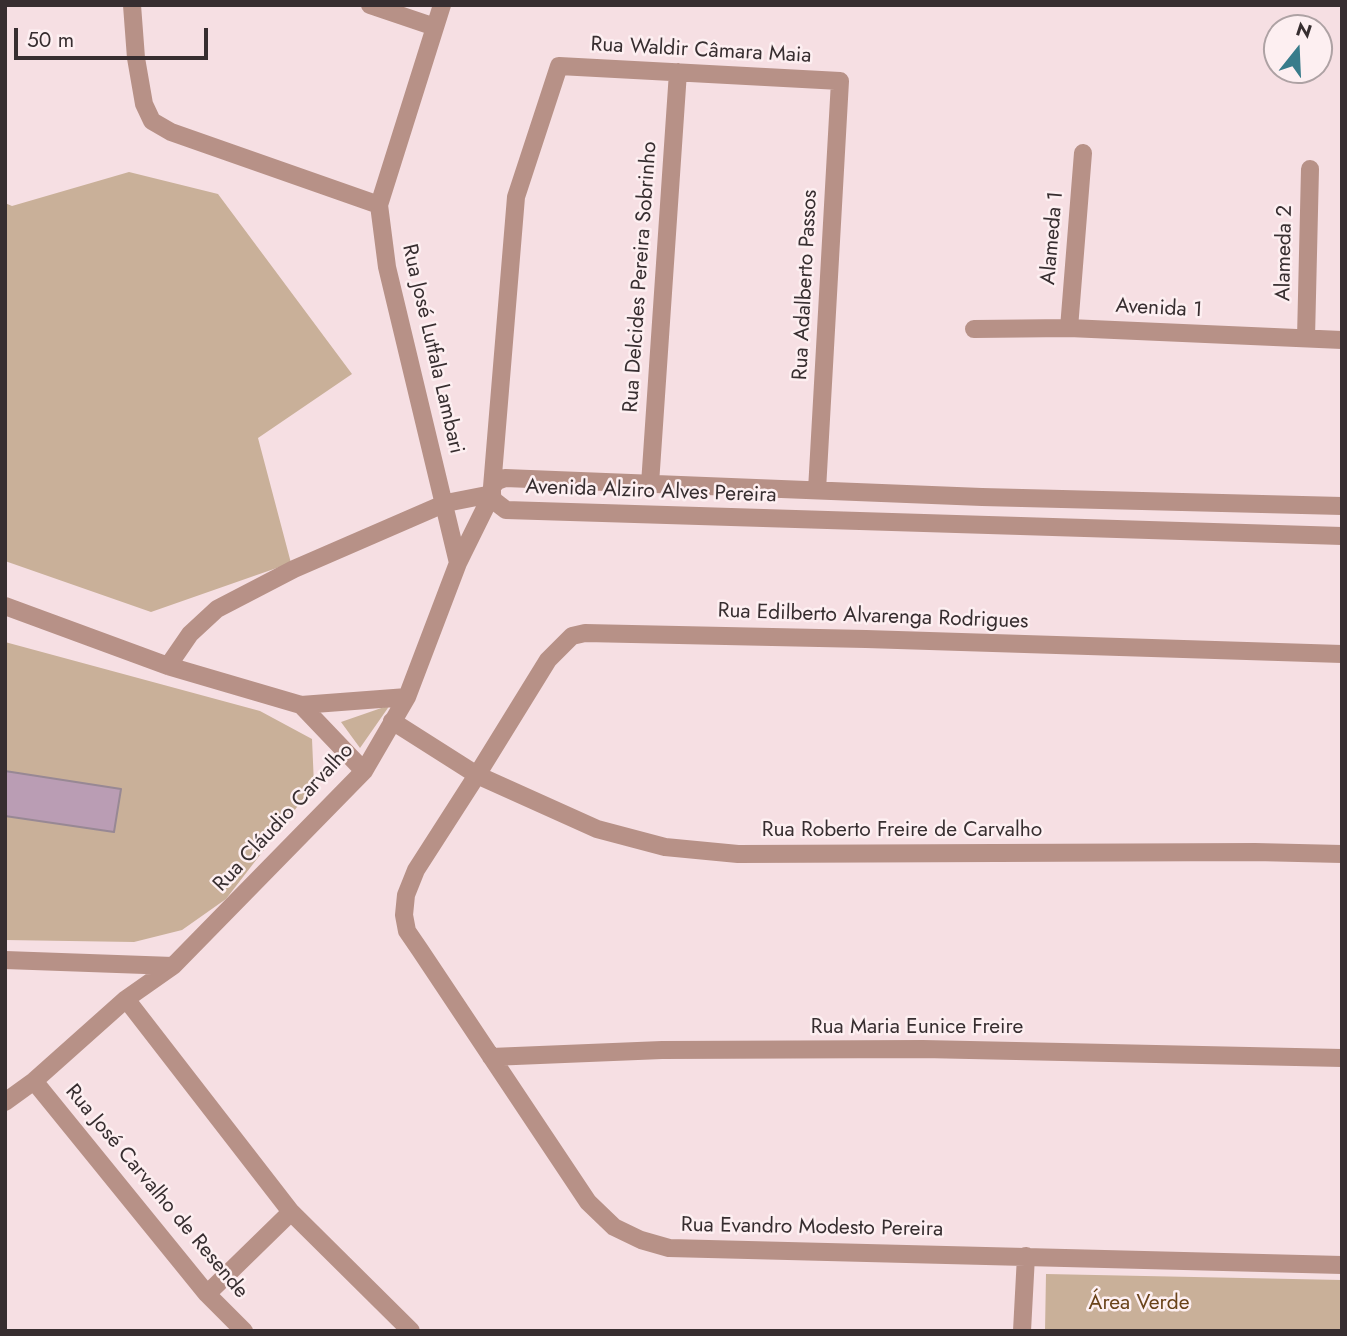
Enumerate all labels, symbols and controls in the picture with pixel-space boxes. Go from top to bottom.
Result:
scale bar [18,14,212,58]
north arrow [1263,14,1333,84]
text: N [1293,15,1315,46]
text: 50 m [27,25,74,55]
street label: Rua Waldir Câmara Maia [590,33,812,69]
street label: Rua Delcides Pereira Sobrinho [619,141,663,413]
street label: Rua Adalberto Passos [788,189,824,381]
street label: Alameda 1 [1036,190,1070,286]
street label: Alameda 2 [1272,205,1298,301]
street label: Rua José Lutfala Lambari [396,242,468,456]
street label: Avenida 1 [1115,294,1203,324]
street label: Avenida Alziro Alves Pereira [525,475,777,509]
street label: Rua Edilberto Alvarenga Rodrigues [717,599,1029,635]
street label: Rua Cláudio Carvalho [209,739,359,897]
street label: Rua Roberto Freire de Carvalho [762,818,1042,844]
street label: Rua Maria Eunice Freire [811,1015,1023,1041]
street label: Rua José Carvalho de Resende [59,1080,253,1304]
street label: Rua Evandro Modesto Pereira [681,1213,943,1243]
park label: Área Verde [1089,1291,1189,1317]

